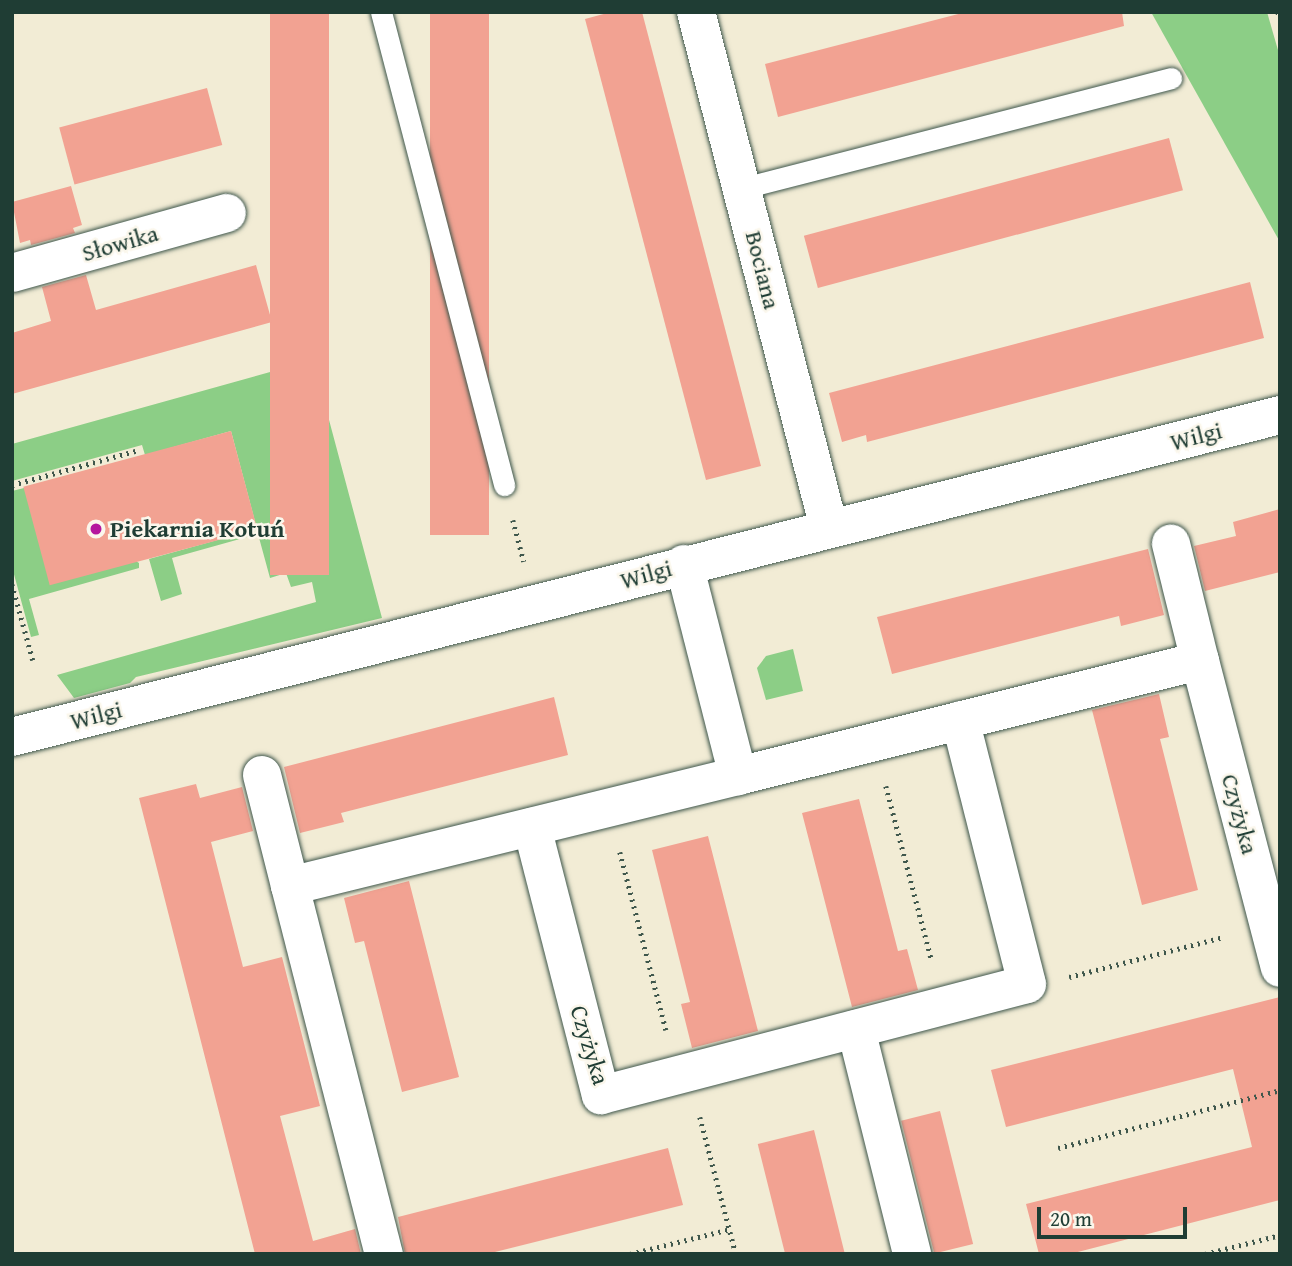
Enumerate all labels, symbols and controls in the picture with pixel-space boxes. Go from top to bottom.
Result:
street label: Słowika [79,218,161,268]
street label: Bociana [739,228,787,312]
street label: Wilgi [1167,416,1225,456]
place label: Piekarnia Kotuń [110,515,284,543]
marker: Piekarnia Kotuń [88,521,104,537]
street label: Wilgi [617,553,675,595]
street label: Wilgi [67,695,125,735]
street label: Czyżyka [1216,771,1264,857]
street label: Czyżyka [564,1002,616,1088]
scale bar [1040,1192,1190,1236]
text: 20 m [1050,1203,1092,1234]

